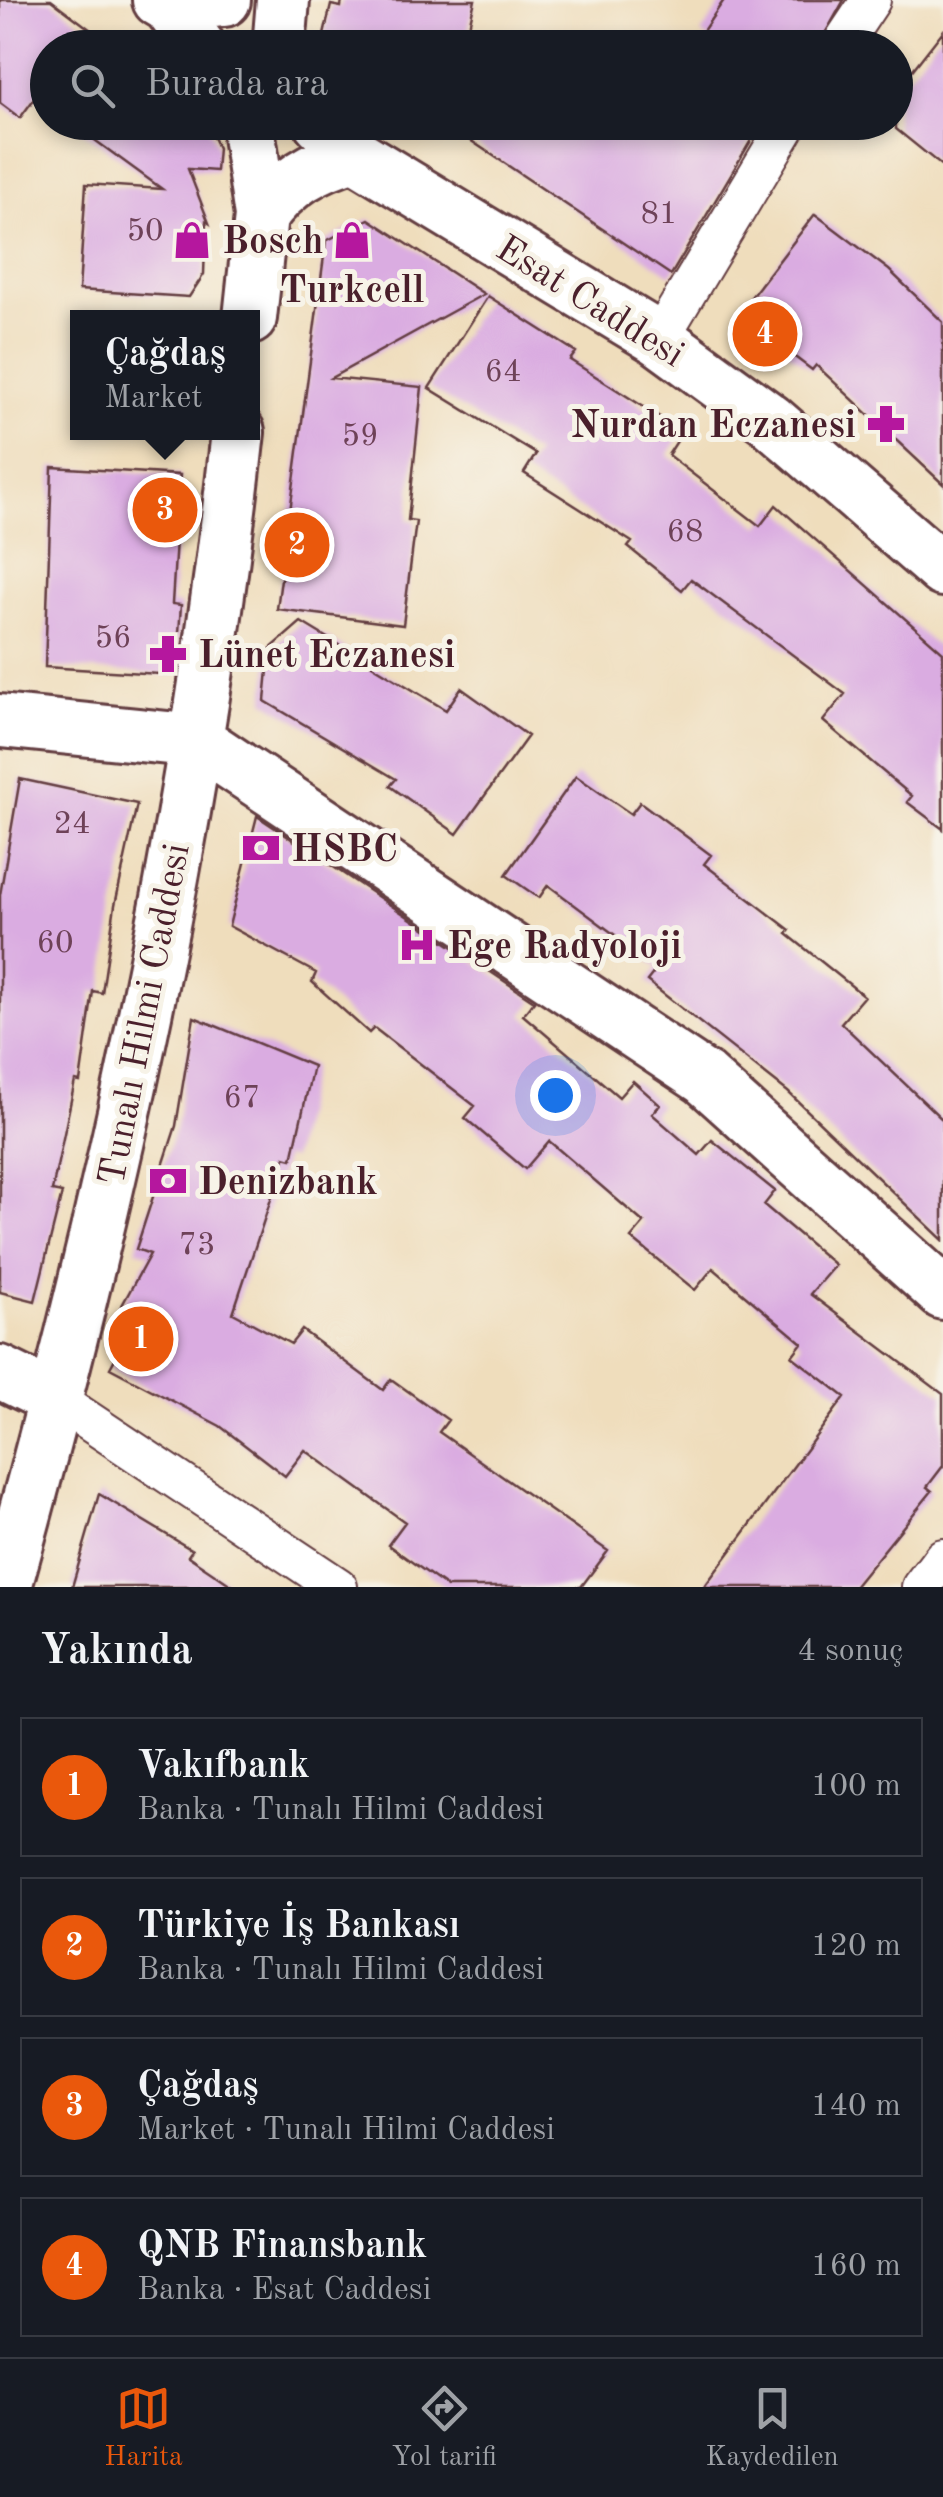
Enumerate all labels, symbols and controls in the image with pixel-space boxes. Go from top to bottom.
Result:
search box [30,30,913,140]
icon: search [65,58,120,113]
text: Burada ara [145,66,328,104]
house number: 81 [640,199,678,231]
house number: 50 [126,216,164,248]
shop icon: Bosch [171,219,213,261]
shop icon: Turkcell [331,219,373,261]
place label: Bosch [222,224,324,262]
street label: Esat Caddesi [489,230,690,375]
place label: Turkcell [279,273,425,311]
pin: 4 [732,296,798,372]
popup [70,310,260,440]
text: Çağdaş [104,336,226,374]
house number: 64 [484,357,522,389]
text: Market [104,383,203,415]
pharmacy icon: Nurdan Eczanesi [865,403,907,445]
place label: Nurdan Eczanesi [571,408,856,446]
house number: 59 [341,421,379,453]
pin: 3 [132,472,198,548]
pin: 2 [264,508,330,582]
house number: 68 [666,517,704,549]
house number: 56 [94,623,132,655]
pharmacy icon: Lünet Eczanesi [147,633,189,675]
place label: Lünet Eczanesi [198,638,455,676]
house number: 24 [53,809,91,841]
bank icon: HSBC [240,827,282,869]
place label: HSBC [291,832,398,870]
street label: Tunalı Hilmi Caddesi [94,840,198,1189]
hospital icon: Ege Radyoloji [396,924,438,966]
house number: 60 [36,928,74,960]
place label: Ege Radyoloji [447,929,682,967]
your location [530,1070,581,1121]
house number: 67 [223,1083,261,1115]
bank icon: Denizbank [147,1160,189,1202]
place label: Denizbank [198,1165,377,1203]
house number: 73 [178,1230,216,1262]
pin: 1 [108,1302,174,1376]
text: Yakında [40,1631,193,1673]
text: 4 sonuç [797,1636,903,1668]
text: Vakıfbank [137,1748,310,1786]
text: 1 [65,1771,84,1803]
text: 100 m [811,1771,901,1803]
text: Banka · Tunalı Hilmi Caddesi [137,1795,544,1827]
text: Türkiye İş Bankası [137,1908,460,1946]
text: 2 [65,1931,84,1963]
text: 120 m [811,1931,901,1963]
text: Banka · Tunalı Hilmi Caddesi [137,1955,544,1987]
text: Çağdaş [137,2068,259,2106]
text: 3 [65,2091,84,2123]
text: 140 m [811,2091,901,2123]
text: Market · Tunalı Hilmi Caddesi [137,2115,555,2147]
text: QNB Finansbank [137,2228,427,2266]
text: 4 [65,2251,84,2283]
text: 160 m [811,2251,901,2283]
text: Banka · Esat Caddesi [137,2275,431,2307]
tab: Harita [104,2381,183,2476]
tab: Yol tarifi [392,2381,497,2476]
tab: Kaydedilen [705,2381,839,2476]

